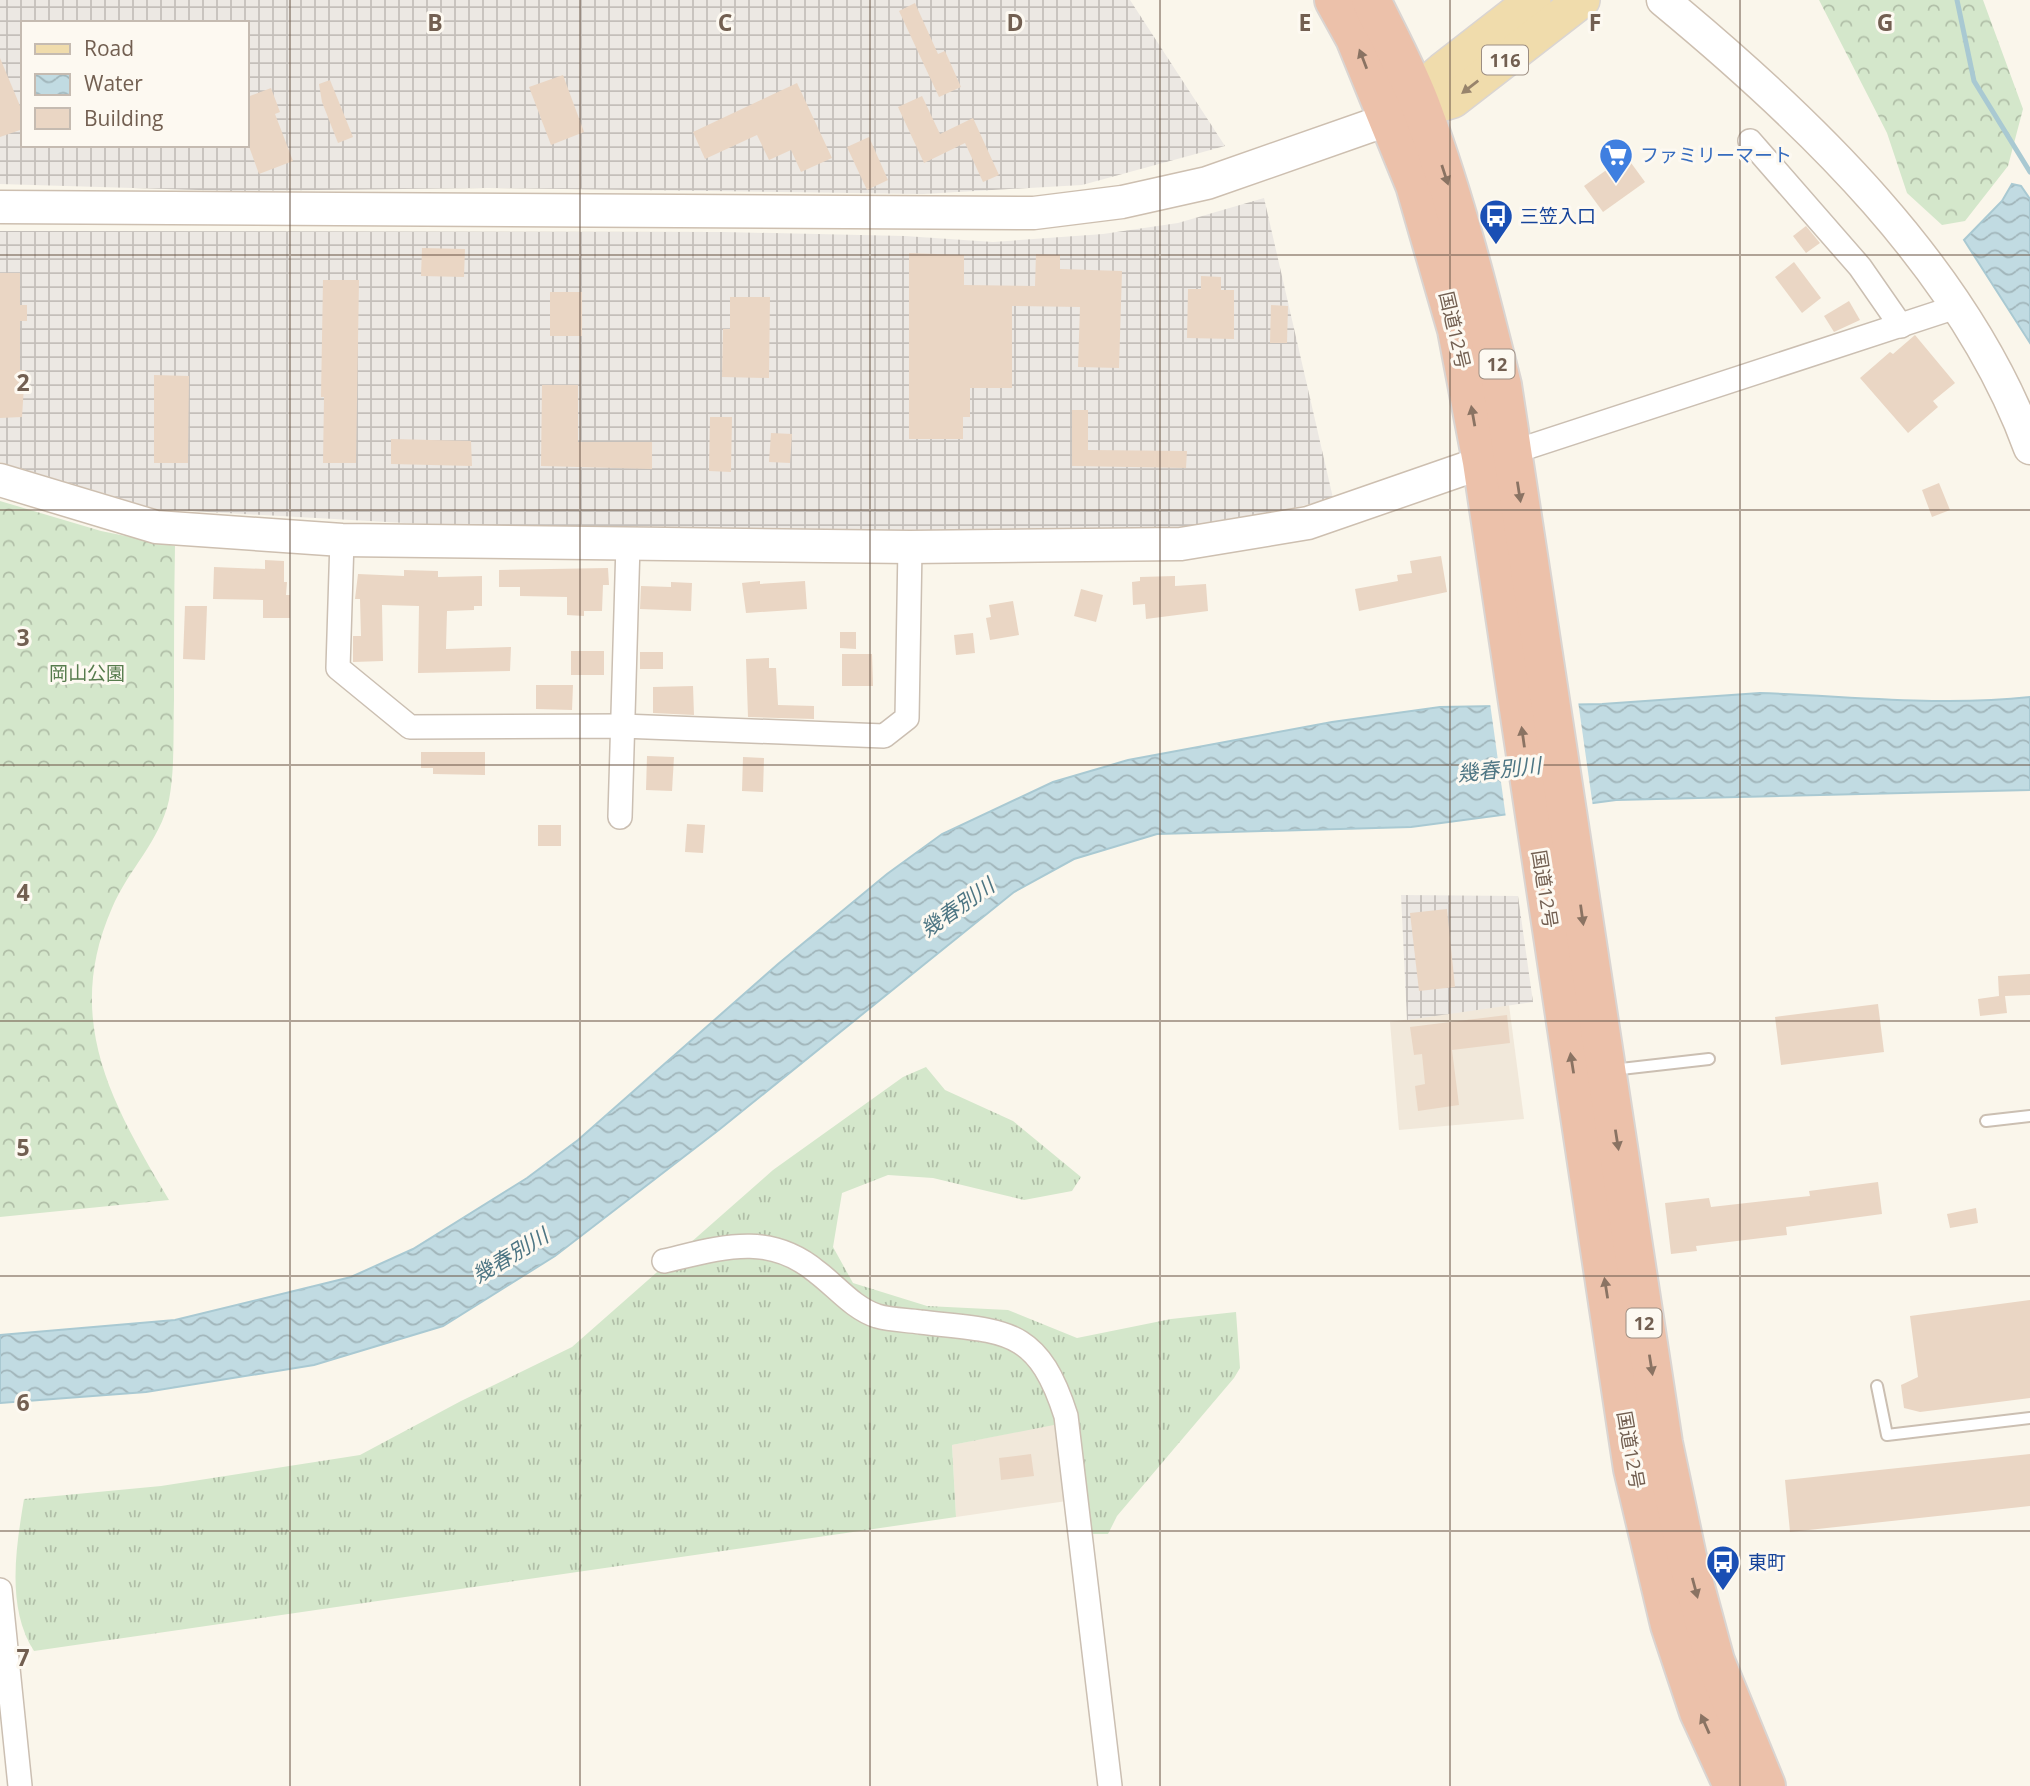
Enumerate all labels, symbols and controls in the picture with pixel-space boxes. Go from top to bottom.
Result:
text: B [427,6,443,38]
text: C [718,6,732,38]
text: D [1006,6,1024,38]
text: E [1299,6,1311,38]
text: F [1589,6,1601,38]
text: G [1877,6,1893,38]
legend [21,21,248,147]
text: Road [84,34,134,62]
road number: 116 [1482,46,1528,74]
one-way arrow [1357,48,1368,69]
text: Water [84,69,143,97]
one-way arrow [1462,79,1480,94]
text: Building [84,104,163,132]
supermarket icon: ファミリーマート [1597,136,1635,185]
place label: ファミリーマート [1640,142,1792,168]
one-way arrow [1440,165,1451,186]
bus stop icon: 三笠入口 [1477,197,1515,246]
place label: 三笠入口 [1520,203,1596,229]
street label: 国道12号 [1433,289,1477,371]
road number: 12 [1480,350,1514,378]
text: 2 [16,366,30,398]
one-way arrow [1468,405,1479,427]
one-way arrow [1513,481,1524,503]
text: 3 [16,621,30,653]
park label: 岡山公園 [49,660,125,686]
one-way arrow [1517,726,1528,748]
water label: 幾春別川 [1456,750,1544,787]
street label: 国道12号 [1526,848,1564,930]
water label: 幾春別川 [915,870,1001,943]
text: 4 [16,876,30,908]
one-way arrow [1577,904,1588,926]
one-way arrow [1566,1052,1577,1074]
one-way arrow [1611,1129,1622,1151]
text: 5 [16,1131,30,1163]
water label: 幾春別川 [467,1220,555,1289]
one-way arrow [1600,1277,1611,1299]
road number: 12 [1626,1308,1662,1338]
one-way arrow [1646,1354,1657,1376]
text: 6 [16,1386,30,1418]
street label: 国道12号 [1611,1409,1651,1491]
bus stop icon: 東町 [1704,1543,1742,1592]
place label: 東町 [1748,1549,1786,1575]
one-way arrow [1690,1577,1701,1599]
text: 7 [16,1641,30,1673]
one-way arrow [1699,1714,1711,1734]

